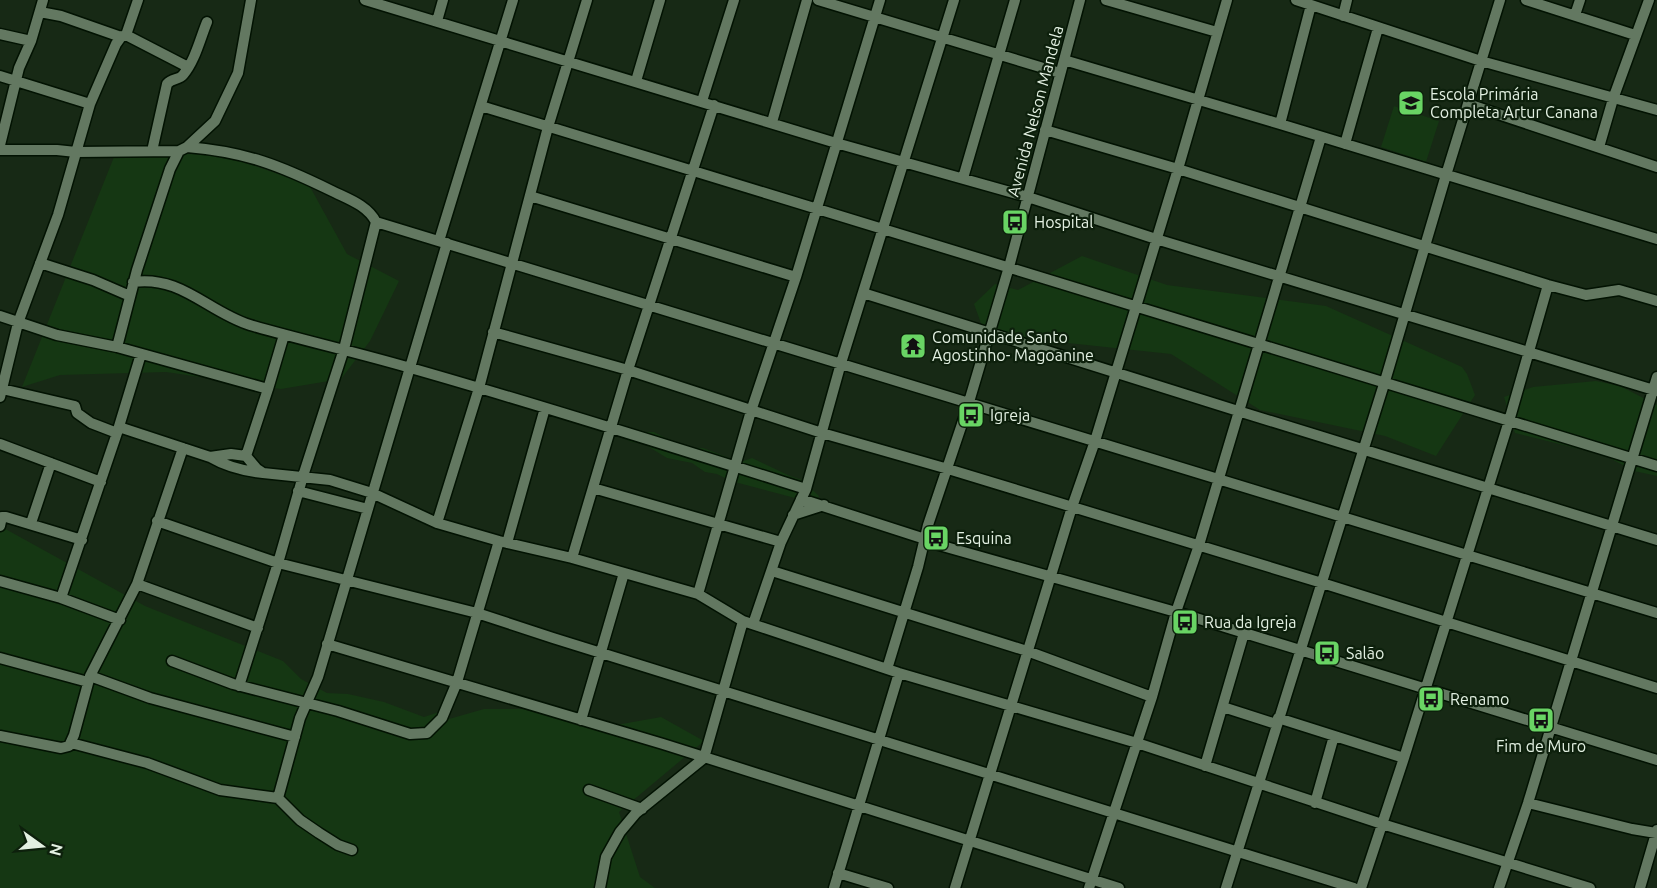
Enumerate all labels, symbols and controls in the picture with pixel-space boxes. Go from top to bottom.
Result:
street label: Avenida Nelson Mandela [1003,23,1067,199]
place label: Escola Primária Completa Artur Canana [1430,85,1598,121]
school or university icon: Escola Primária Completa Artur Canana [1396,88,1426,118]
bus stop icon: Hospital [1000,207,1030,237]
place label: Hospital [1034,213,1093,231]
place label: Comunidade Santo Agostinho- Magoanine [932,328,1094,364]
temple icon: Comunidade Santo Agostinho- Magoanine [898,331,928,361]
bus stop icon: Igreja [956,400,986,430]
place label: Igreja [990,406,1030,424]
bus stop icon: Esquina [921,523,951,553]
place label: Esquina [956,529,1012,547]
bus stop icon: Rua da Igreja [1170,607,1200,637]
place label: Rua da Igreja [1204,613,1297,631]
bus stop icon: Salão [1312,638,1342,668]
place label: Salão [1346,644,1384,662]
bus stop icon: Renamo [1416,684,1446,714]
place label: Renamo [1450,690,1509,708]
bus stop icon: Fim de Muro [1526,705,1556,735]
place label: Fim de Muro [1496,737,1586,755]
north arrow [12,816,72,876]
text: N [46,842,67,858]

